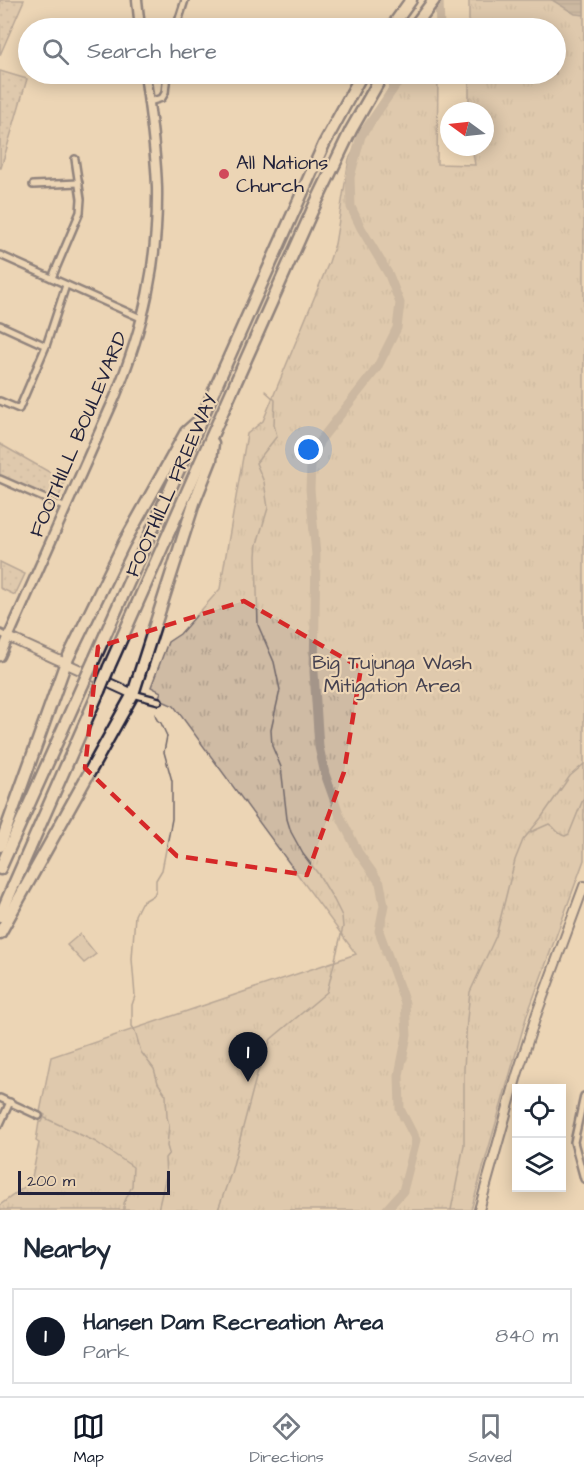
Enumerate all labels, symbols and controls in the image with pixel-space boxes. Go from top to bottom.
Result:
search box [18,18,566,84]
icon: search [39,35,72,68]
text: Search here [87,36,217,67]
north arrow [440,102,494,156]
place label: All Nations Church [236,149,328,200]
marker: All Nations Church [217,167,231,181]
street label: FOOTHILL BOULEVARD [23,327,135,542]
street label: FOOTHILL FREEWAY [119,389,225,582]
your location [294,435,323,464]
park label: Big Tujunga Wash Mitigation Area [312,649,472,701]
pin: 1 [228,1032,268,1082]
map controls [512,1084,566,1192]
button: locate [512,1084,566,1138]
button: layers [512,1138,566,1192]
scale bar [18,1168,170,1196]
text: 200 m [27,1170,75,1192]
text: Nearby [24,1231,111,1267]
text: Hansen Dam Recreation Area [83,1307,383,1338]
text: 1 [44,1322,47,1350]
text: 840 m [495,1322,558,1350]
text: Park [83,1338,129,1366]
tab: Map [72,1410,105,1468]
tab: Directions [250,1410,324,1468]
tab: Saved [468,1410,512,1468]

